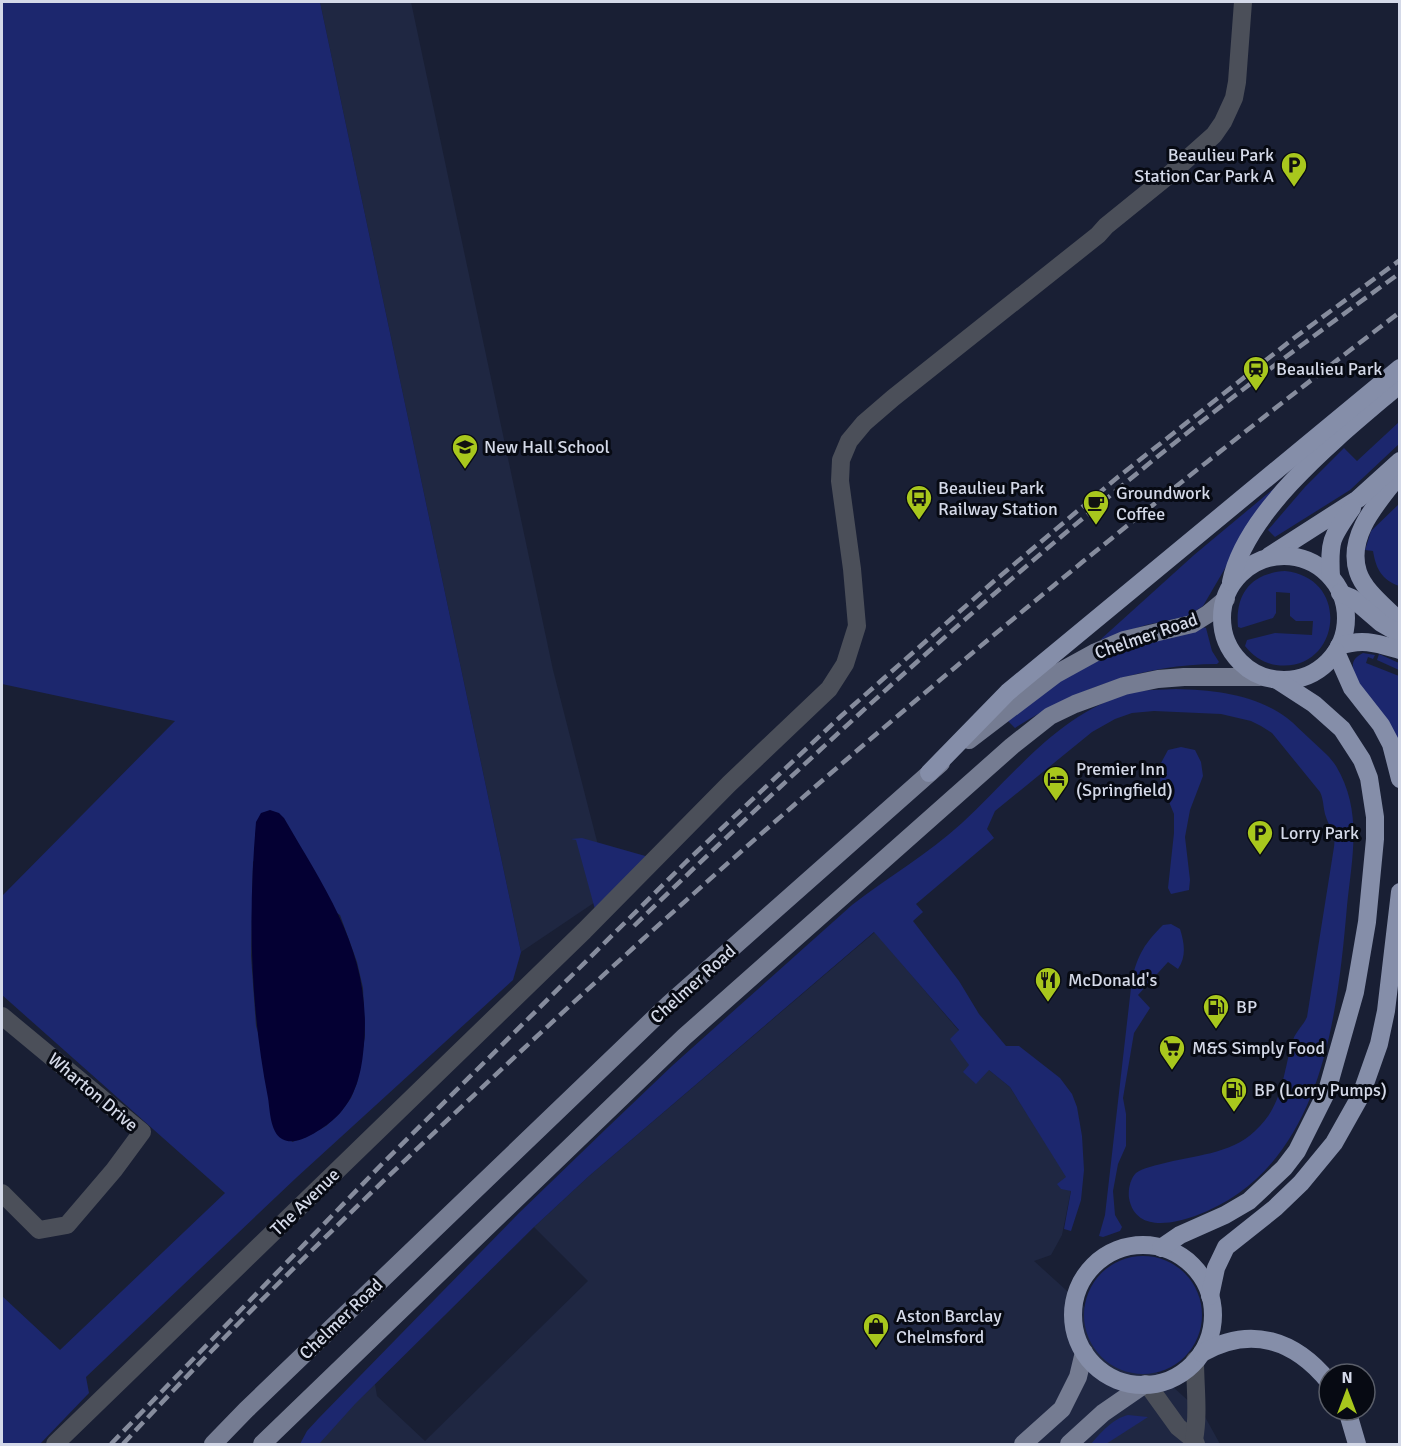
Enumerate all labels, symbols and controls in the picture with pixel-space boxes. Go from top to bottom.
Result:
place label: Beaulieu Park Station Car Park A [1134,144,1274,187]
parking icon: Beaulieu Park Station Car Park A [1279,150,1309,188]
station icon: Beaulieu Park [1241,354,1271,392]
place label: Beaulieu Park [1276,358,1382,380]
school or university icon: New Hall School [450,432,480,470]
place label: New Hall School [484,436,610,458]
place label: Beaulieu Park Railway Station [938,477,1058,520]
place label: Groundwork Coffee [1116,482,1210,525]
bus stop icon: Beaulieu Park Railway Station [904,483,934,521]
cafe icon: Groundwork Coffee [1081,488,1111,526]
street label: Chelmer Road [1092,608,1200,664]
place label: Premier Inn (Springfield) [1076,758,1173,801]
hotel icon: Premier Inn (Springfield) [1041,764,1071,802]
parking icon: Lorry Park [1245,818,1275,856]
place label: Lorry Park [1280,822,1359,844]
street label: Chelmer Road [646,940,740,1028]
restaurant icon: McDonald's [1033,965,1063,1003]
place label: McDonald's [1068,969,1157,991]
fuel station icon: BP [1201,992,1231,1030]
place label: BP [1236,996,1257,1018]
supermarket icon: M&S Simply Food [1157,1033,1187,1071]
place label: M&S Simply Food [1192,1037,1325,1059]
street label: Wharton Drive [44,1048,142,1136]
fuel station icon: BP (Lorry Pumps) [1219,1075,1249,1113]
place label: BP (Lorry Pumps) [1254,1079,1387,1101]
street label: The Avenue [266,1164,344,1240]
street label: Chelmer Road [295,1274,387,1364]
place label: Aston Barclay Chelmsford [896,1305,1002,1348]
shop icon: Aston Barclay Chelmsford [861,1311,891,1349]
north arrow [1317,1362,1377,1422]
text: N [1341,1368,1353,1388]

